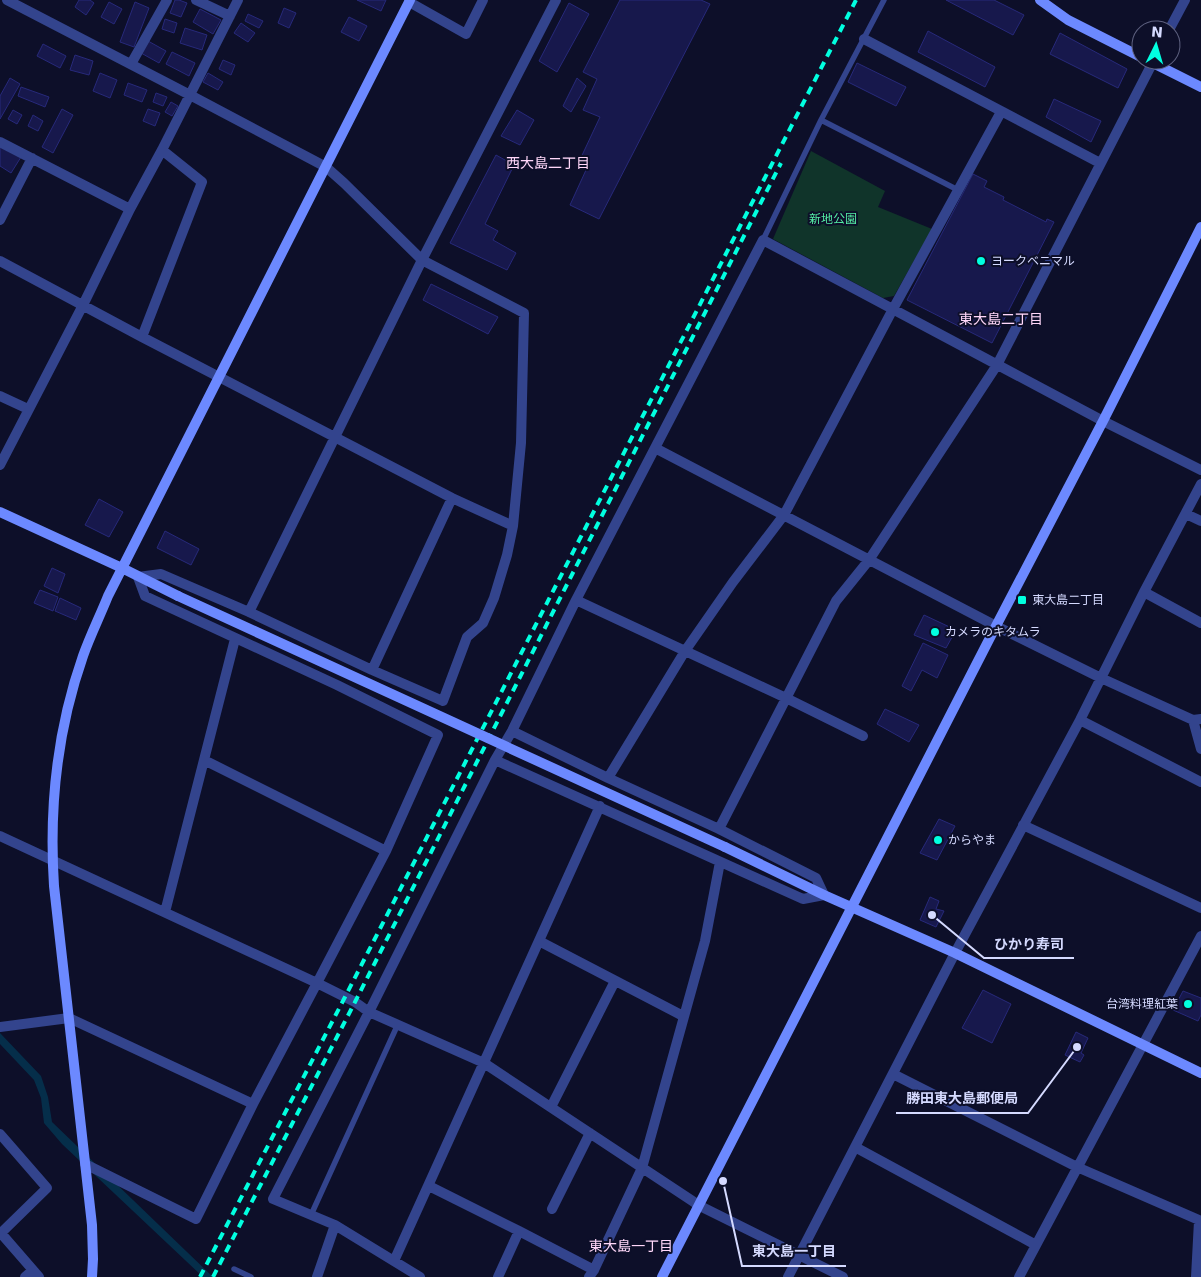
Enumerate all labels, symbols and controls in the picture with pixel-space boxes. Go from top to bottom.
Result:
north arrow [1131,20,1181,70]
text: N [1151,24,1164,41]
district label: 西大島二丁目 [506,155,590,171]
park label: 新地公園 [809,212,857,226]
place label: ヨークベニマル [991,254,1075,268]
marker: ヨークベニマル [975,255,987,267]
district label: 東大島二丁目 [959,311,1043,327]
place label: 東大島二丁目 [1032,593,1104,607]
marker: 東大島二丁目 [1016,594,1028,606]
place label: カメラのキタムラ [945,625,1040,639]
marker: カメラのキタムラ [929,626,941,638]
place label: からやま [948,833,996,847]
marker: からやま [932,834,944,846]
callout: ひかり寿司 [984,929,1074,958]
text: ひかり寿司 [994,936,1064,952]
place label: 台湾料理紅葉 [1106,997,1178,1011]
marker: 台湾料理紅葉 [1182,998,1194,1010]
callout: 勝田東大島郵便局 [896,1084,1028,1113]
text: 勝田東大島郵便局 [906,1090,1018,1106]
callout: 東大島一丁目 [742,1237,846,1266]
district label: 東大島一丁目 [589,1238,673,1254]
text: 東大島一丁目 [752,1243,836,1259]

